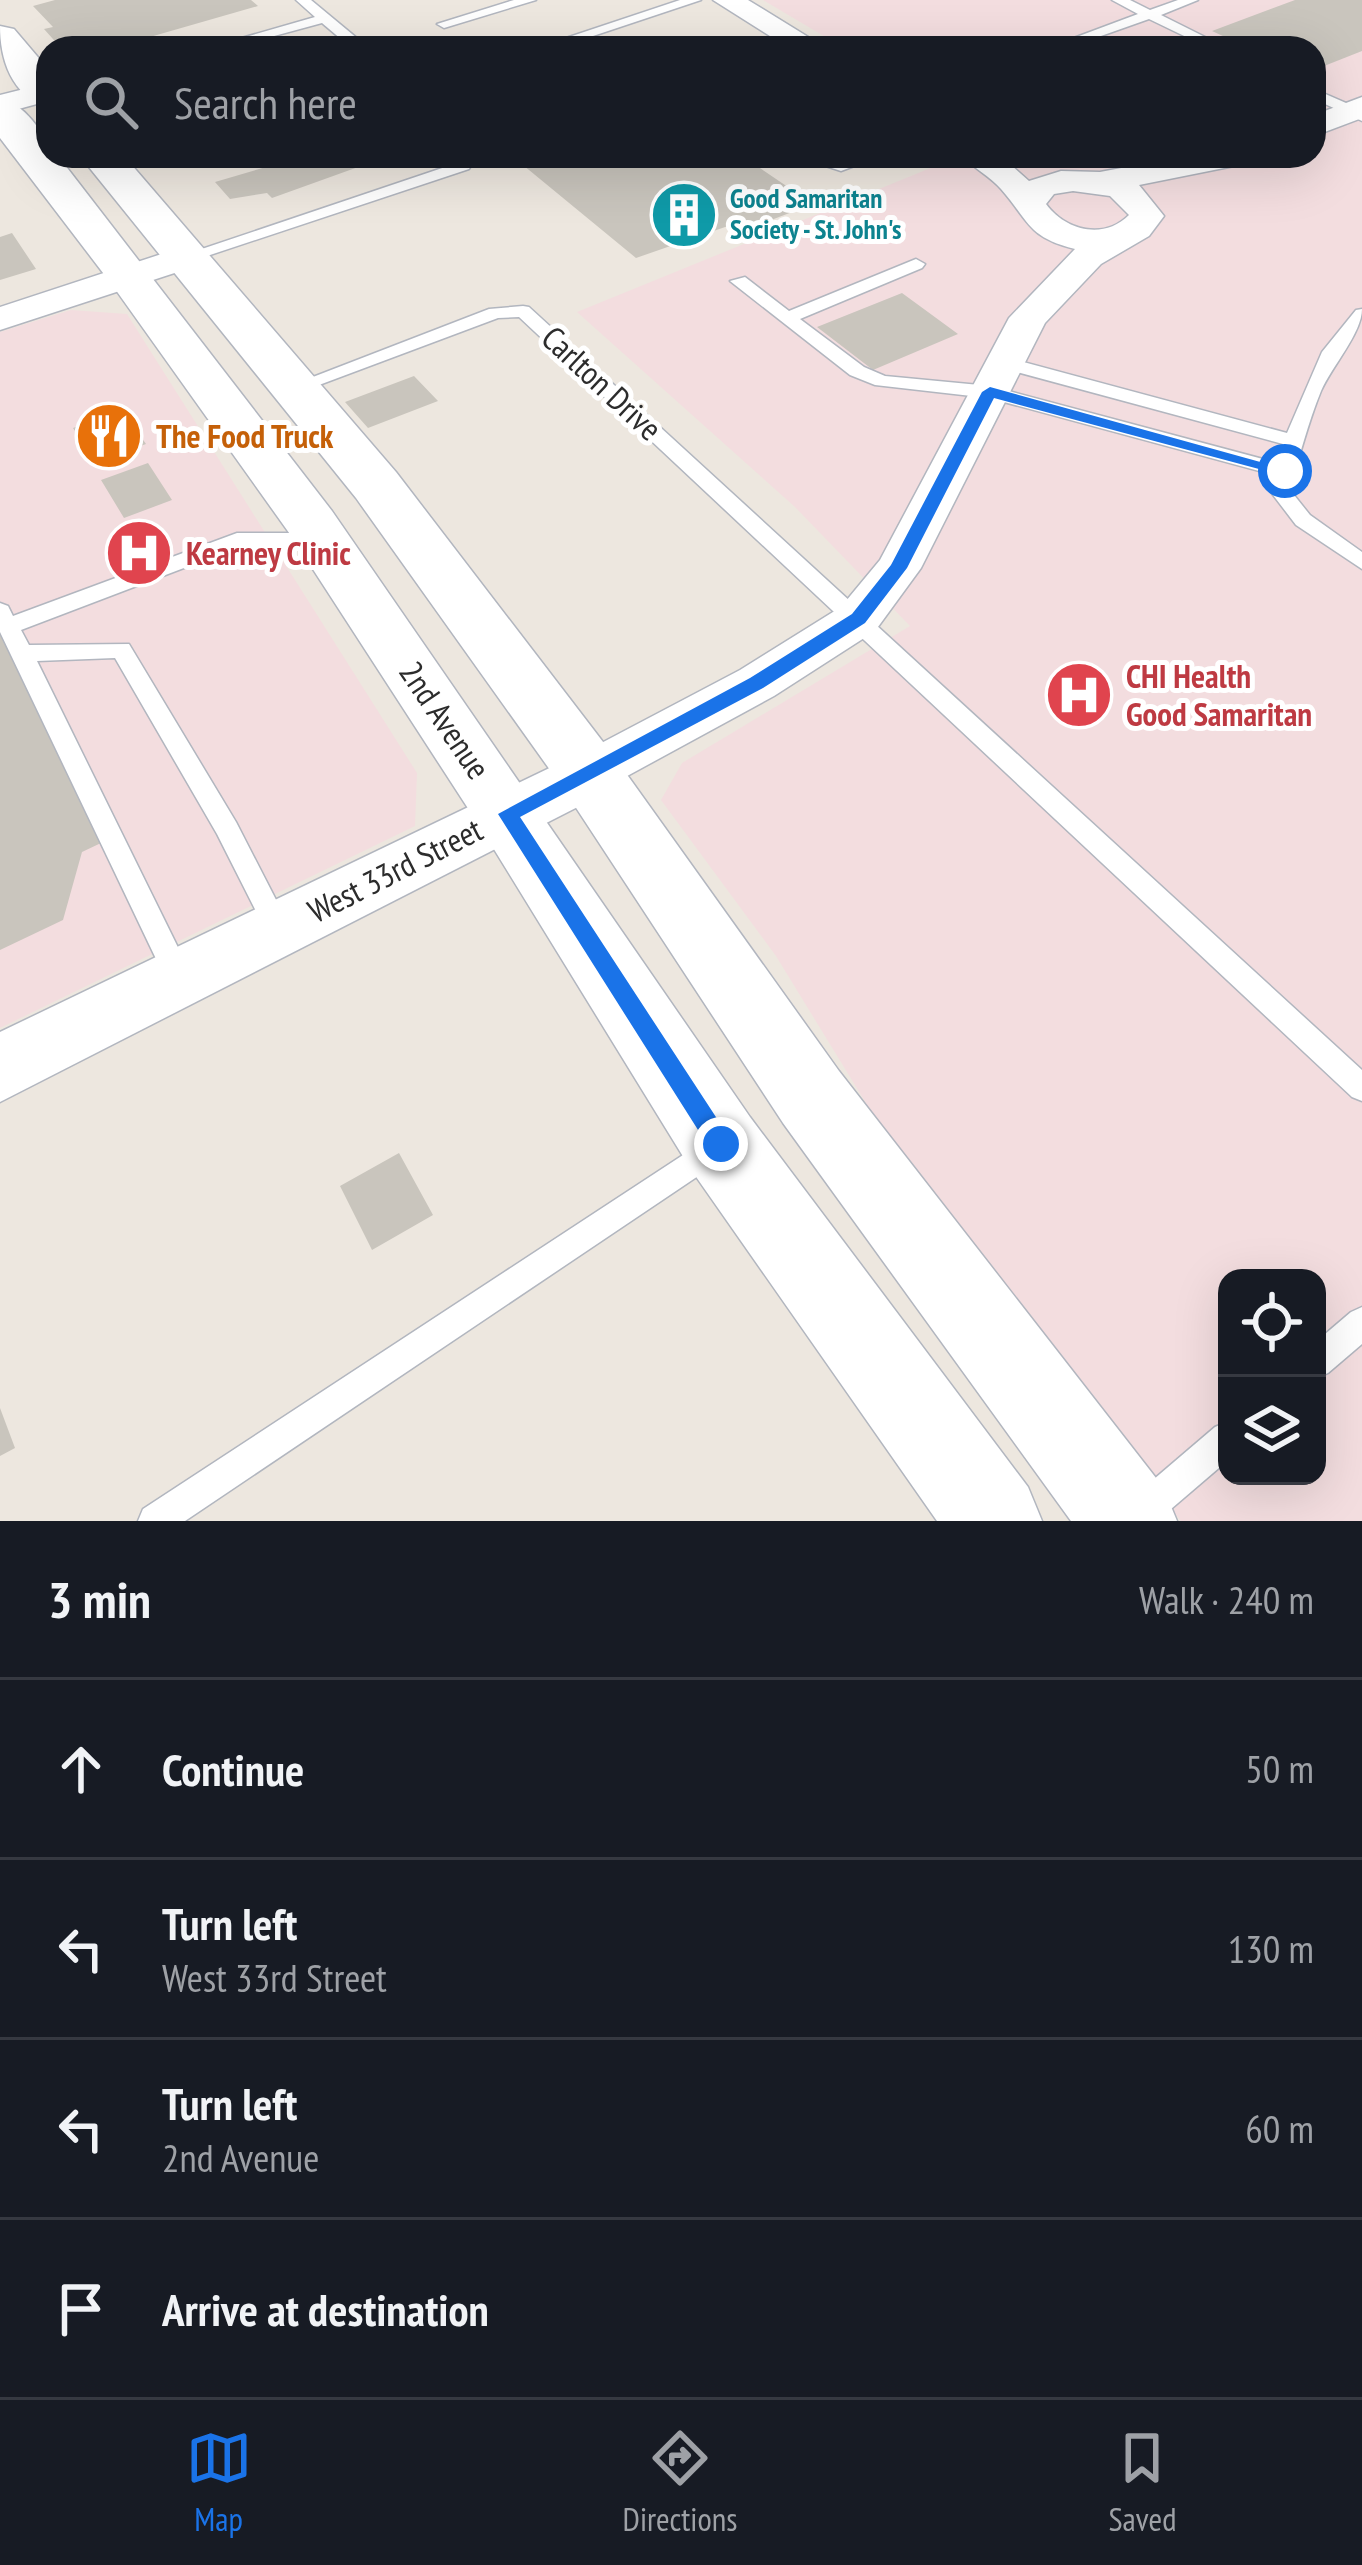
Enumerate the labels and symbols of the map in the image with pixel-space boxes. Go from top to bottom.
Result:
building icon: Good Samaritan Society - St. John's [649,180,719,250]
place label: Good Samaritan Society - St. John's [730,181,902,246]
street label: Carlton Drive [533,316,672,449]
restaurant icon: The Food Truck [74,401,144,471]
place label: The Food Truck [156,414,334,457]
route start [1258,444,1312,498]
hospital icon: Kearney Clinic [104,518,174,588]
place label: Kearney Clinic [186,531,351,574]
street label: 2nd Avenue [390,652,500,787]
place label: CHI Health Good Samaritan [1126,654,1312,735]
hospital icon: CHI Health Good Samaritan [1044,660,1114,730]
street label: West 33rd Street [300,807,489,932]
route end [694,1117,748,1171]

